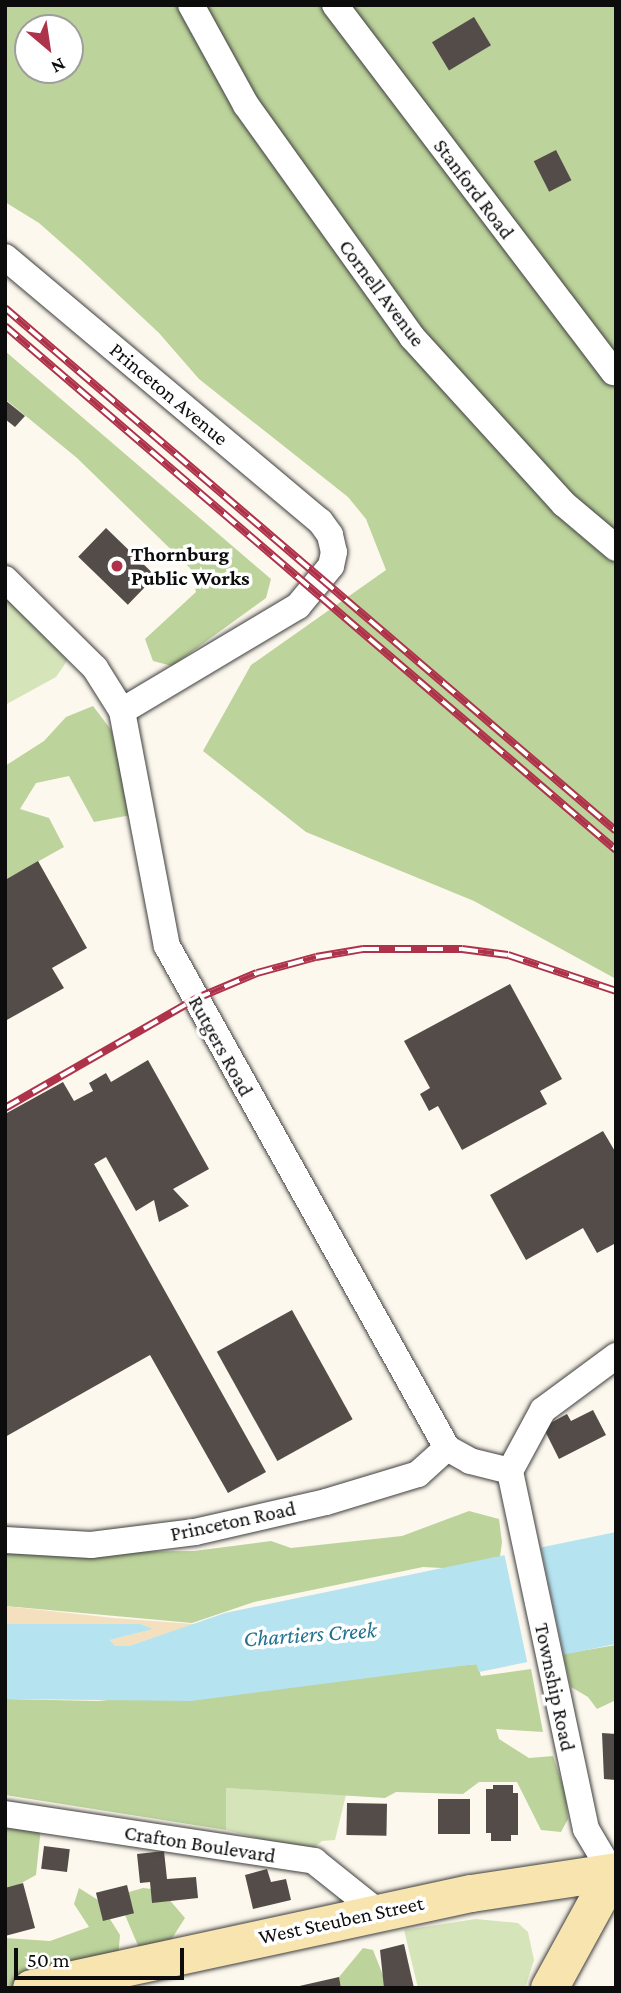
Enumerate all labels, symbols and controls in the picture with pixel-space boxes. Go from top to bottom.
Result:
north arrow [14,14,84,84]
text: N [48,54,69,78]
street label: Stanford Road [428,134,520,244]
street label: Cornell Avenue [334,235,430,351]
street label: Princeton Avenue [105,337,233,451]
place label: Thornburg Public Works [131,541,250,591]
marker: Thornburg Public Works [109,558,125,574]
street label: Rutgers Road [183,991,259,1101]
street label: Princeton Road [168,1495,298,1547]
water label: Chartiers Creek [243,1616,377,1652]
street label: Township Road [529,1621,581,1753]
street label: Crafton Boulevard [123,1820,277,1868]
street label: West Steuben Street [256,1890,426,1950]
scale bar [18,1934,187,1978]
text: 50 m [27,1948,70,1972]

